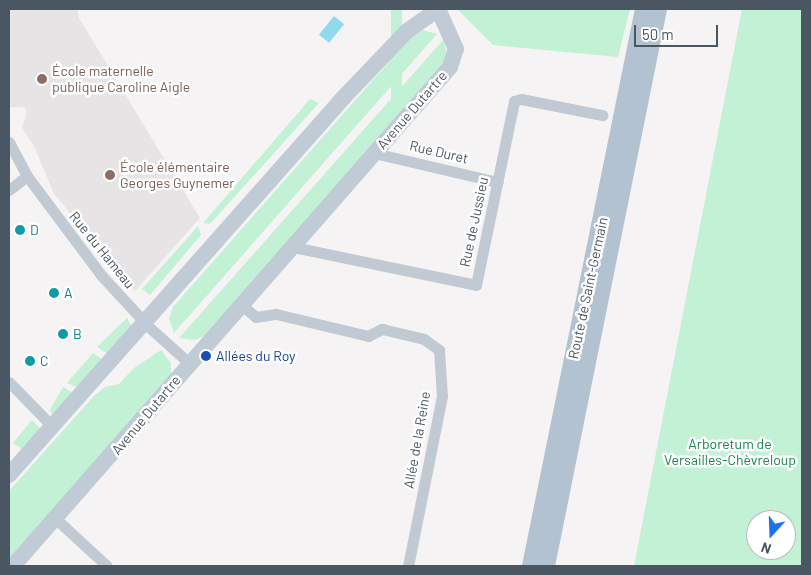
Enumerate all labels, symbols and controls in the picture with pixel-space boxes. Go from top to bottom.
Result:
scale bar [636,15,720,47]
text: 50 m [642,25,674,43]
place label: École maternelle publique Caroline Aigle [52,63,190,95]
street label: Avenue Dutartre [373,67,451,153]
marker: École maternelle publique Caroline Aigle [36,73,48,85]
street label: Rue Duret [408,137,470,167]
place label: École élémentaire Georges Guynemer [120,159,234,192]
marker: École élémentaire Georges Guynemer [104,169,116,181]
street label: Rue de Jussieu [456,175,492,269]
street label: Rue du Hameau [66,208,138,292]
street label: Route de Saint-Germain [565,216,611,360]
place label: D [30,222,39,238]
marker: D [14,224,26,236]
place label: A [64,285,72,301]
marker: A [48,287,60,299]
place label: B [73,326,82,342]
marker: B [57,328,69,340]
place label: Allées du Roy [216,348,296,364]
marker: Allées du Roy [200,350,212,362]
place label: C [40,353,48,369]
marker: C [24,355,36,367]
street label: Avenue Dutartre [108,372,184,458]
street label: Allée de la Reine [400,390,434,490]
park label: Arboretum de Versailles-Chèvreloup [664,436,796,468]
north arrow [746,510,796,560]
text: N [759,539,773,558]

